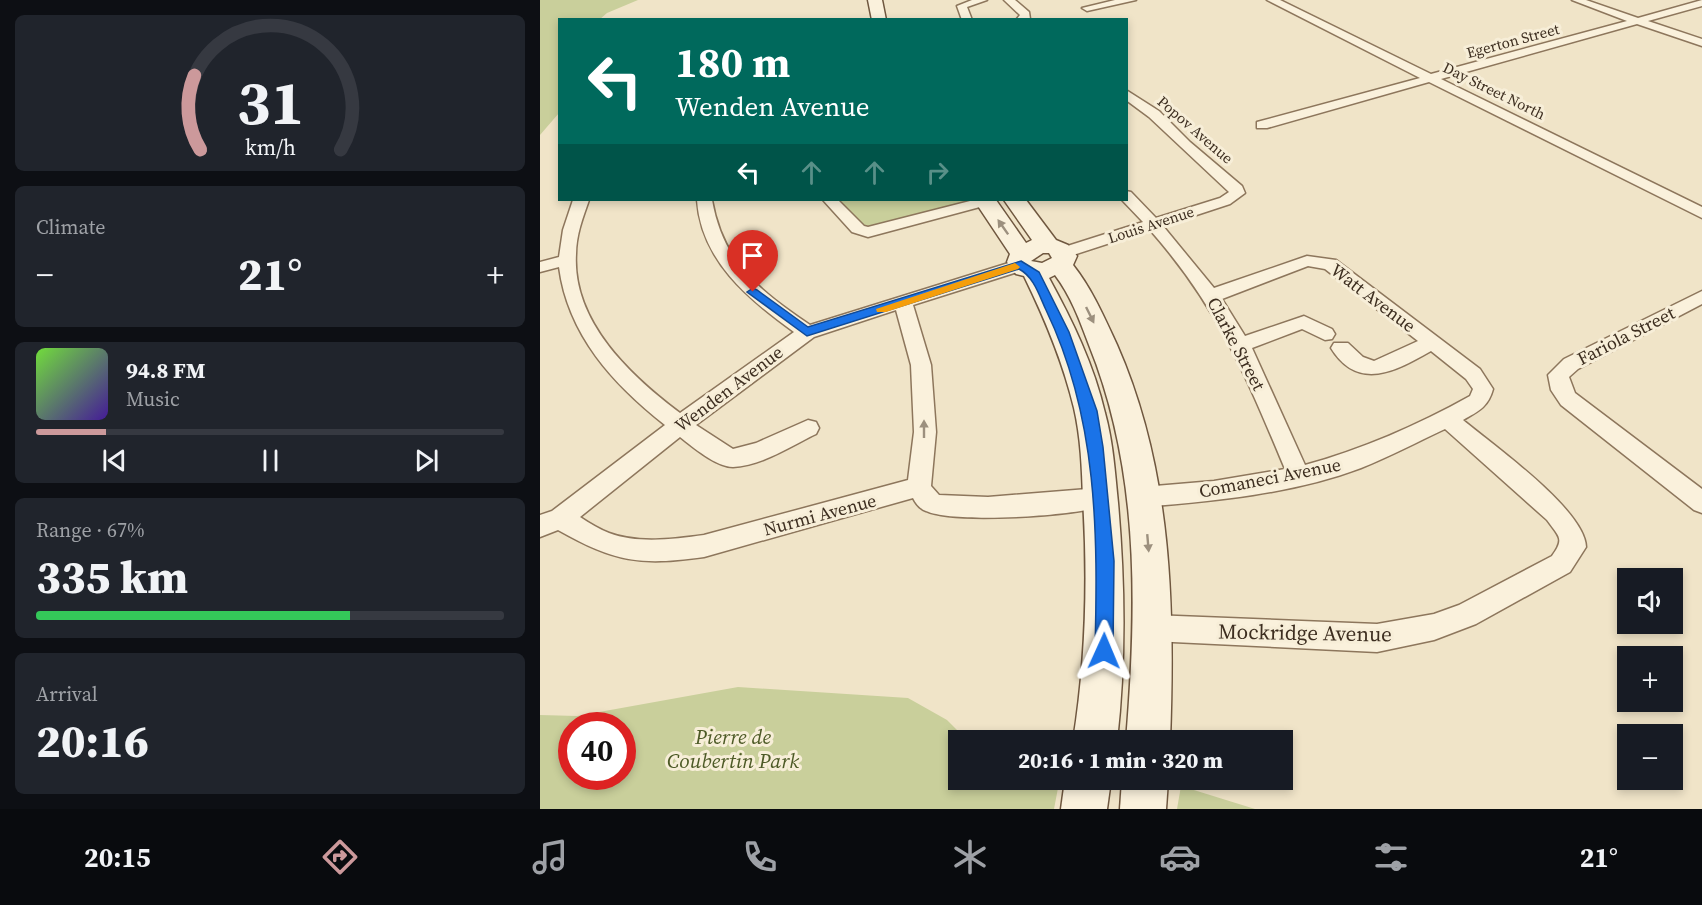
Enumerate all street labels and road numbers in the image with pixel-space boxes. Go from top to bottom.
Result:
street label: Egerton Street [1464,18,1562,63]
street label: Day Street North [1440,57,1549,124]
street label: Popov Avenue [1153,91,1238,169]
street label: Louis Avenue [1105,201,1197,248]
street label: Watt Avenue [1326,257,1421,338]
street label: Clarke Street [1201,293,1272,395]
street label: Fariola Street [1573,300,1679,371]
street label: Wenden Avenue [669,340,788,438]
street label: Comaneci Avenue [1197,451,1343,504]
street label: Nurmi Avenue [761,487,879,542]
street label: Mockridge Avenue [1218,616,1392,649]

